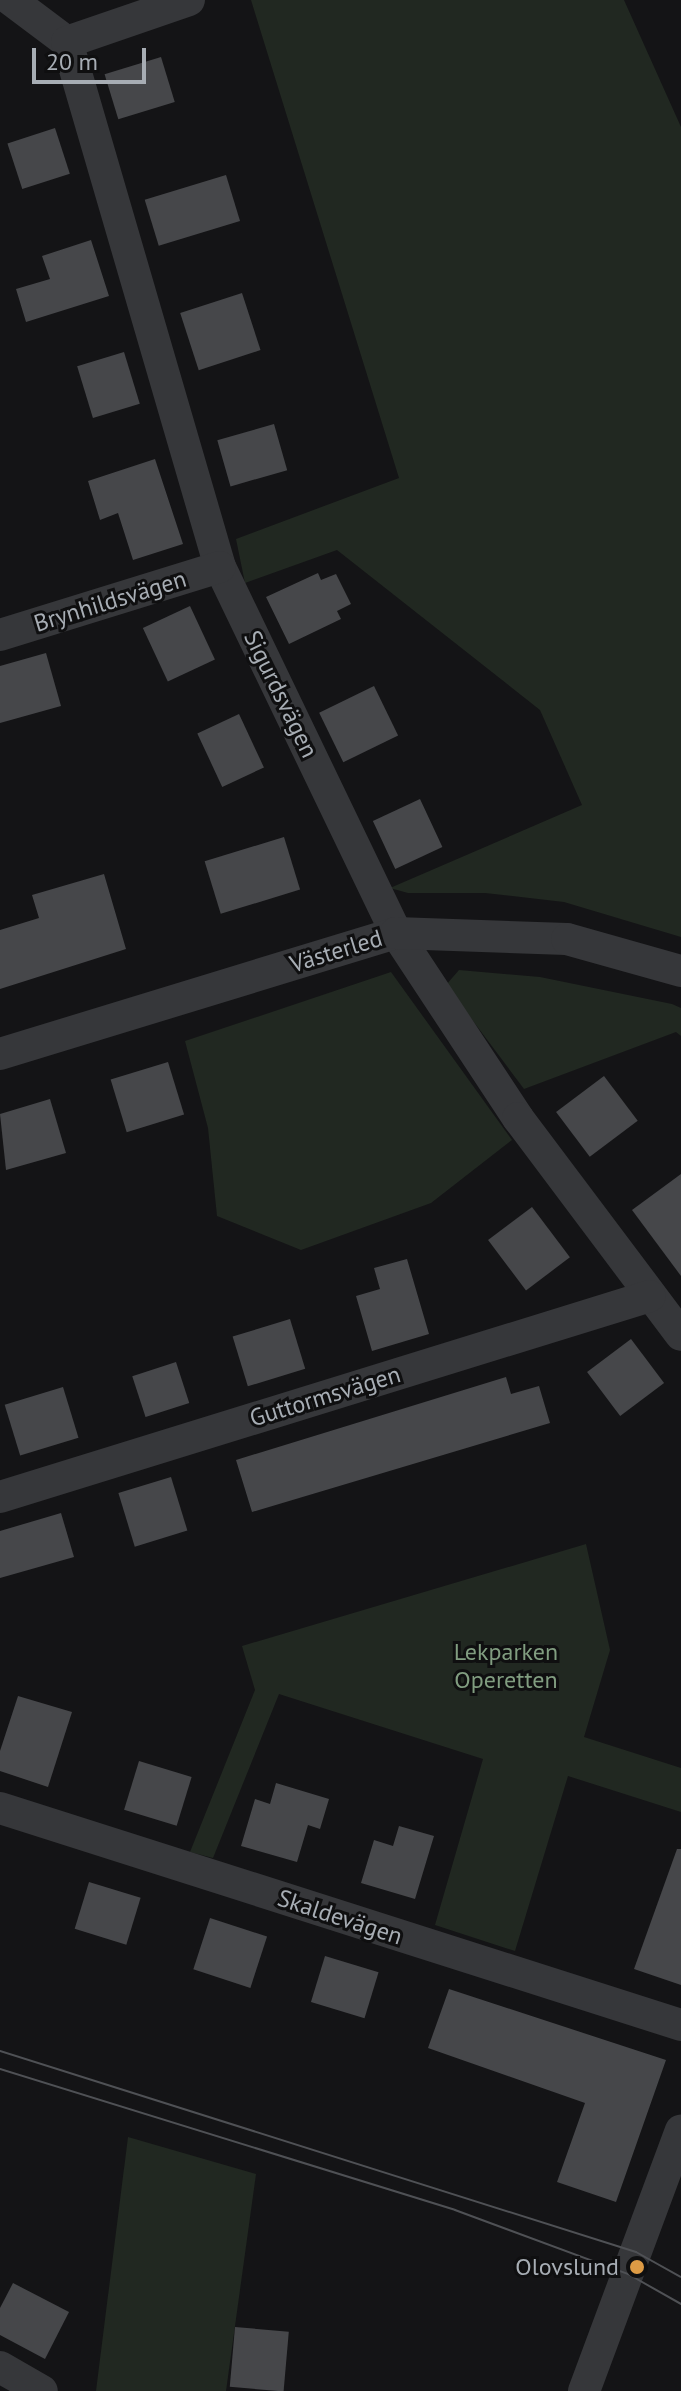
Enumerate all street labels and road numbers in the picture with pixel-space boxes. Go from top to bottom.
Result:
street label: Brynhildsvägen [30,564,190,638]
street label: Sigurdsvägen [238,626,324,762]
street label: Västerled [286,923,386,979]
street label: Guttormsvägen [246,1359,404,1433]
street label: Skaldevägen [274,1883,406,1951]

